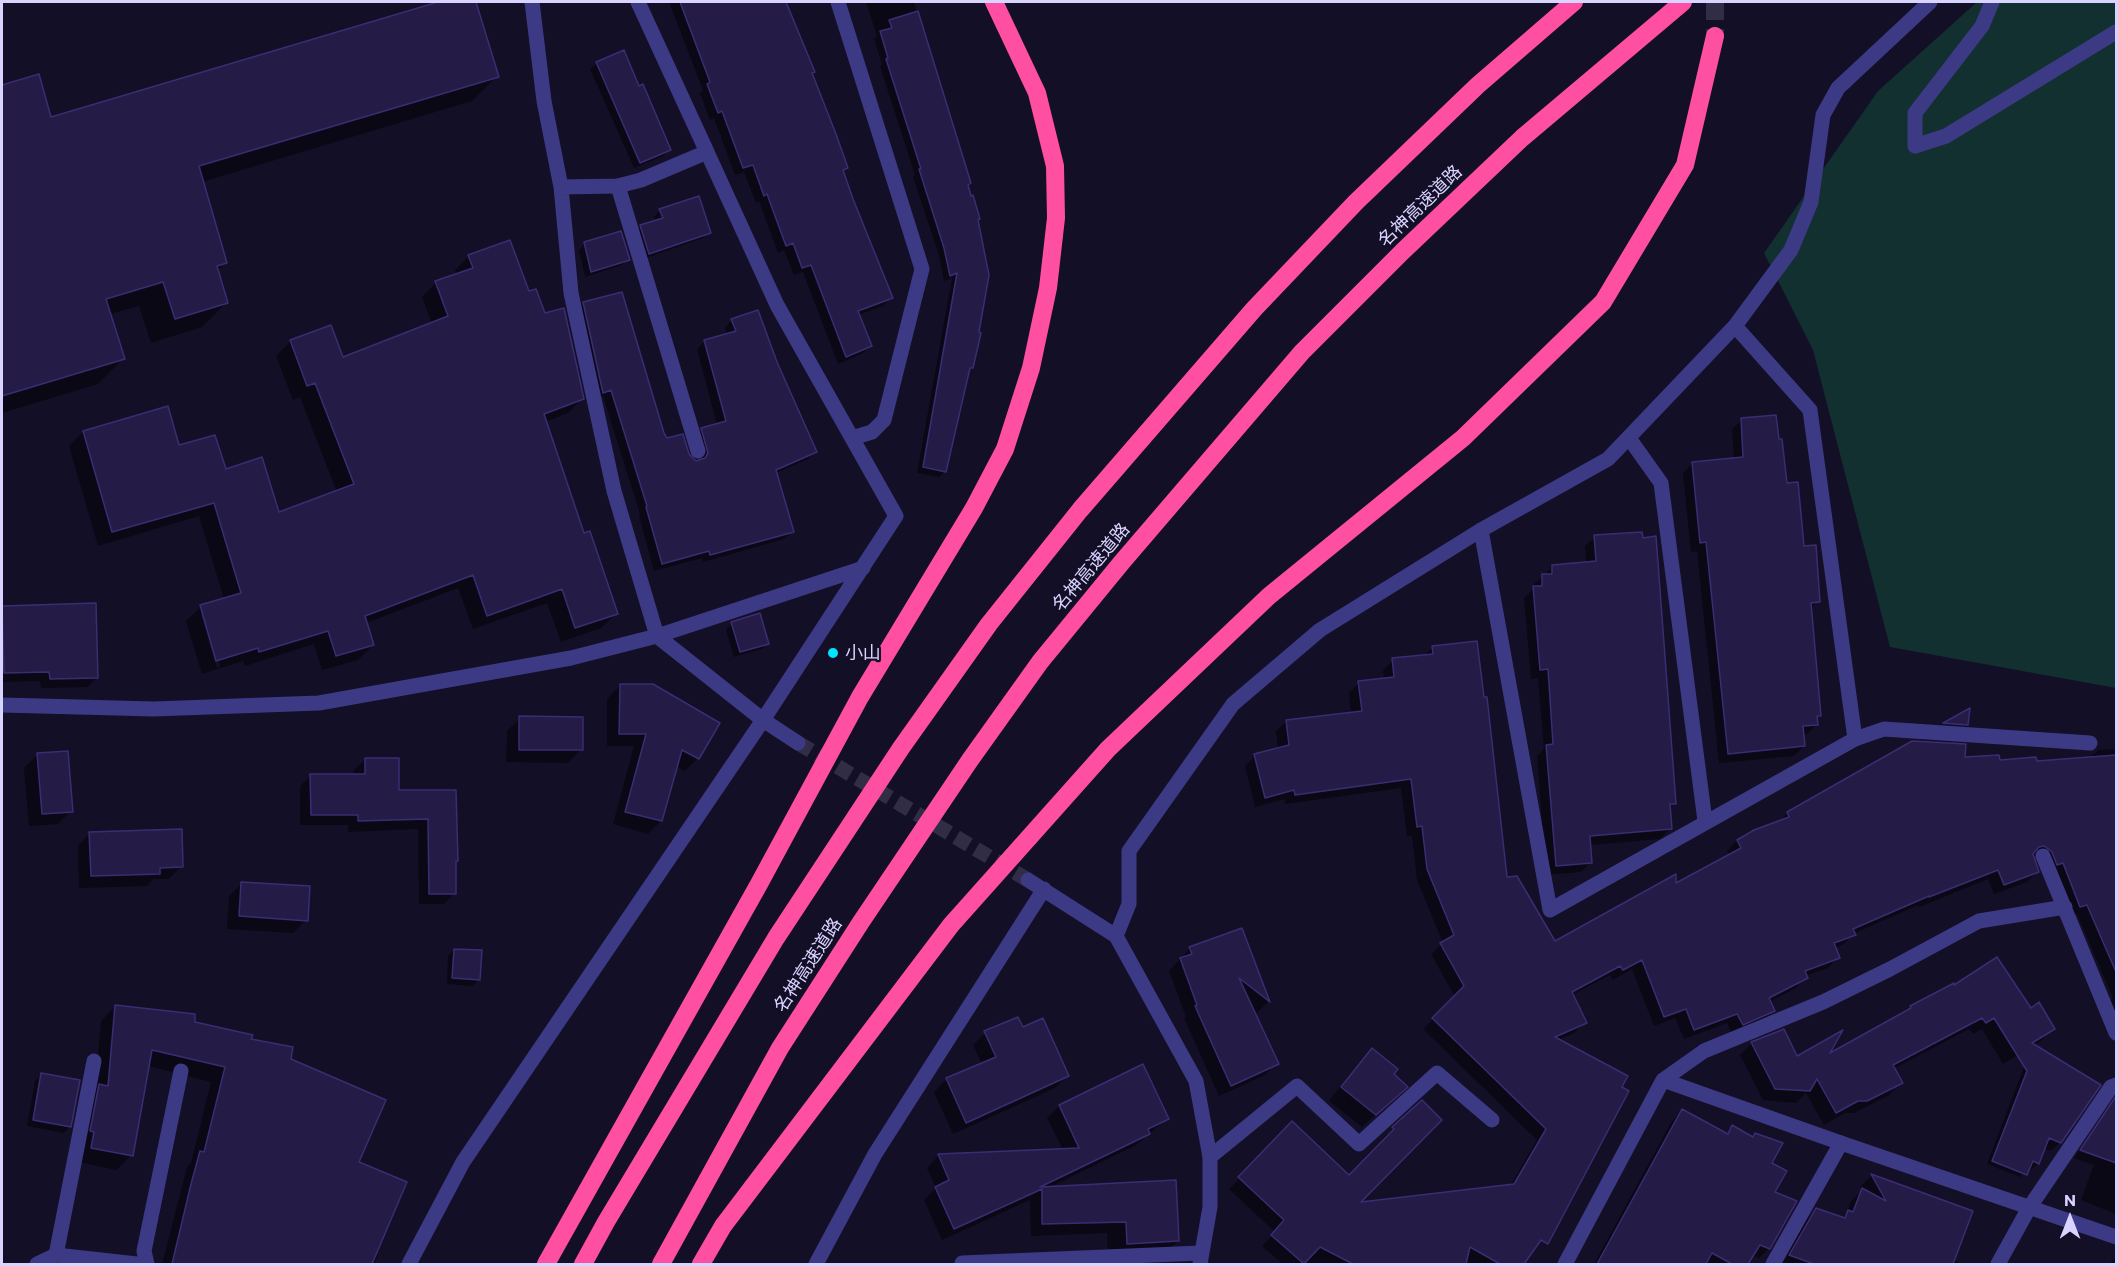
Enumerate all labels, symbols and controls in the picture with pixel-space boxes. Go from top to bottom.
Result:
street label: 名神高速道路 [1374,161,1466,251]
street label: 名神高速道路 [1048,519,1134,615]
place label: 小山 [845,642,881,664]
marker: 小山 [826,646,840,660]
street label: 名神高速道路 [770,914,846,1016]
north arrow [2040,1188,2100,1248]
text: N [2064,1190,2076,1209]

